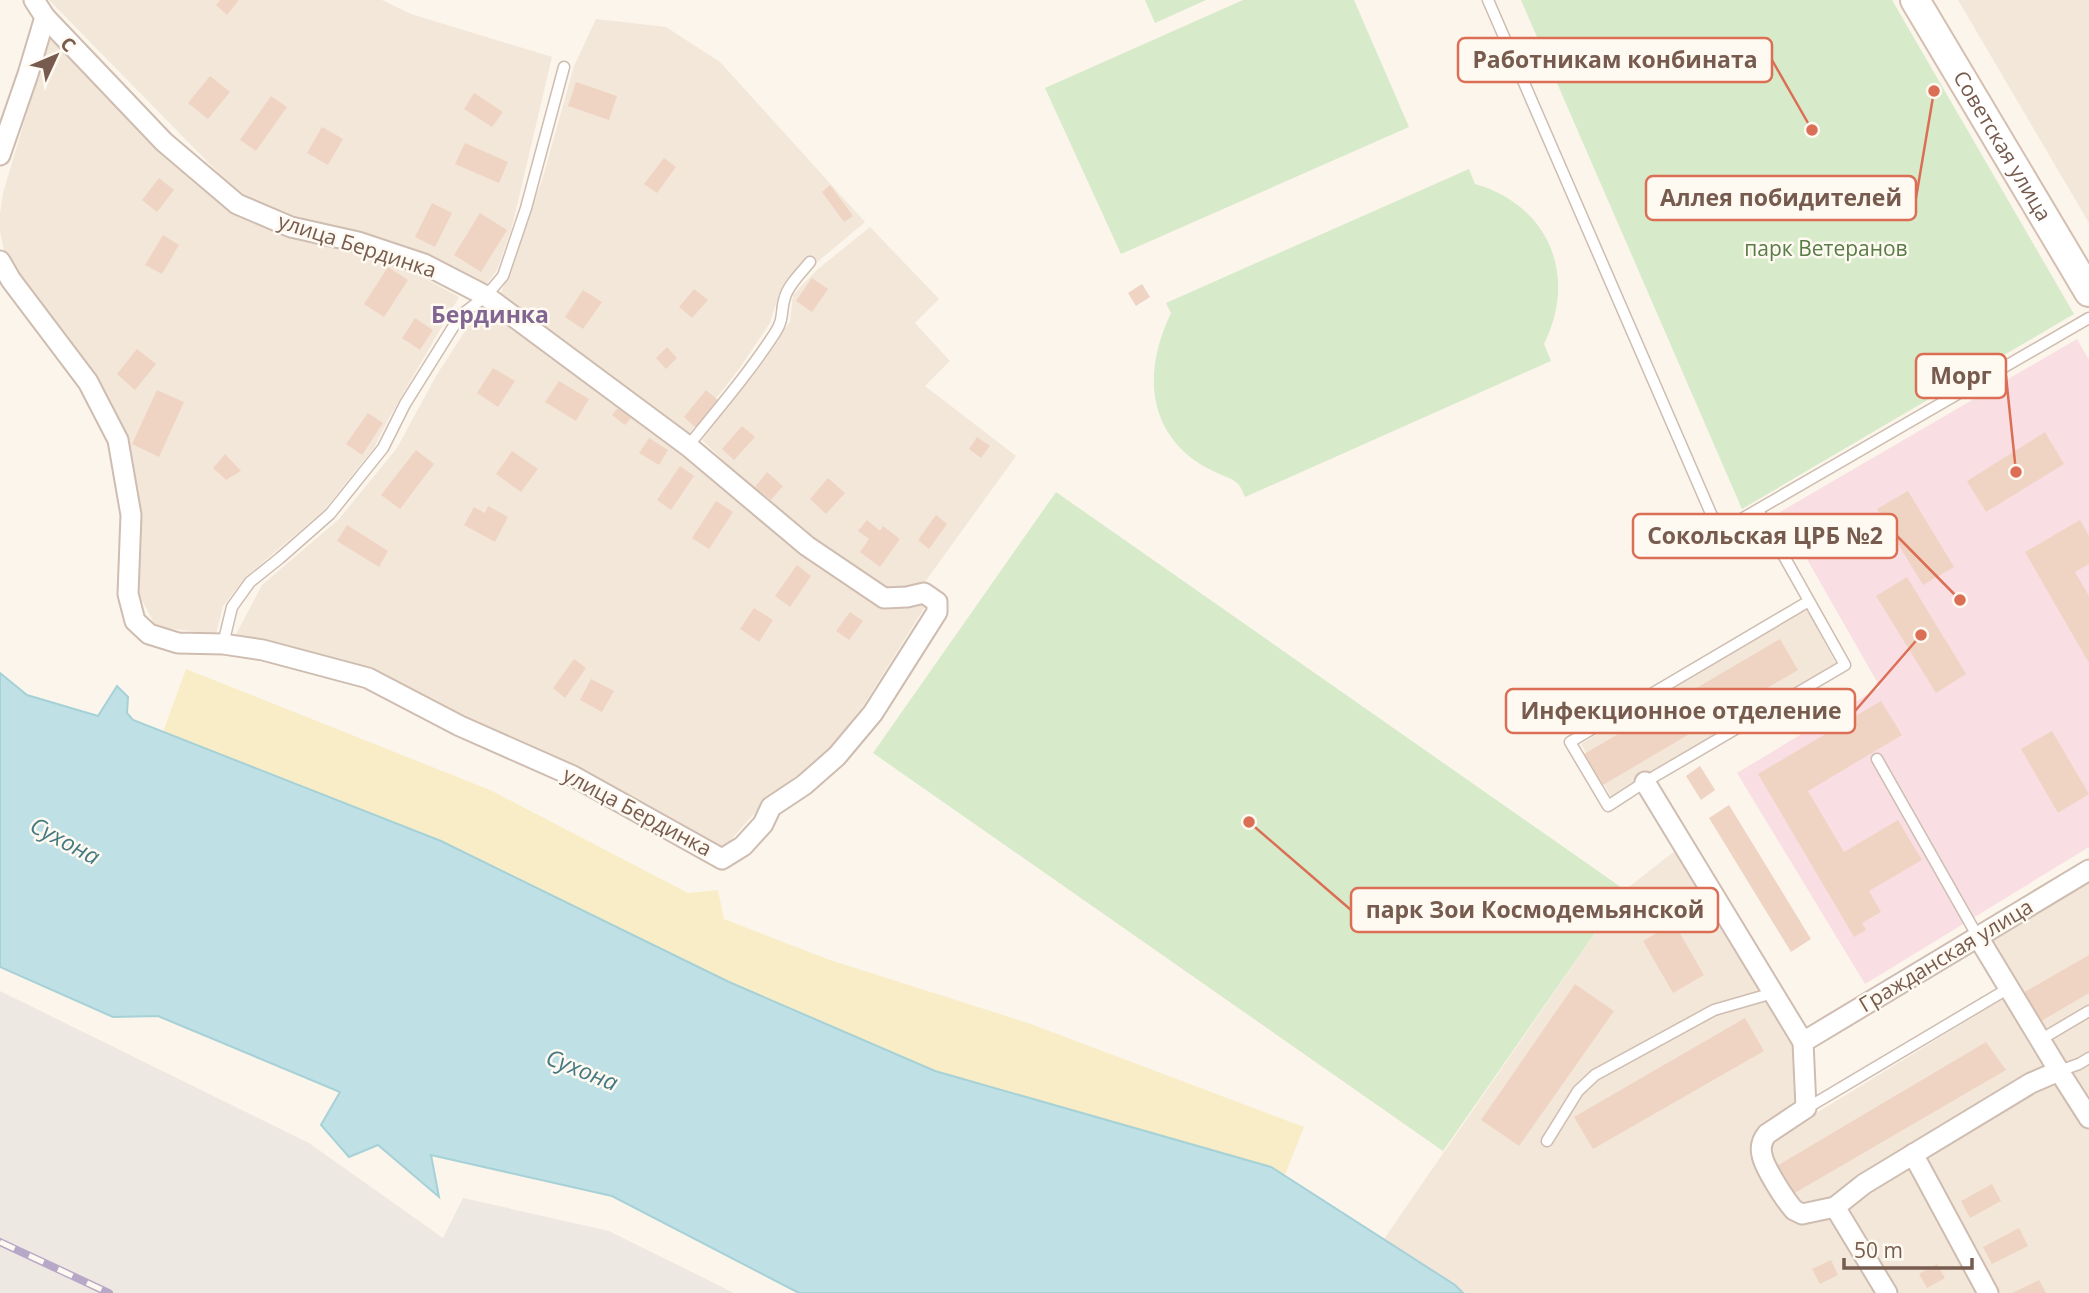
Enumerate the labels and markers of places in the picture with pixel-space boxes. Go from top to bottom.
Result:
callout: Работникам конбината [1458,38,1772,82]
callout: Аллея побидителей [1646,176,1916,220]
callout: Морг [1916,354,2006,398]
callout: Сокольская ЦРБ №2 [1633,514,1897,558]
callout: Инфекционное отделение [1506,689,1855,733]
callout: парк Зои Космодемьянской [1351,888,1718,932]

